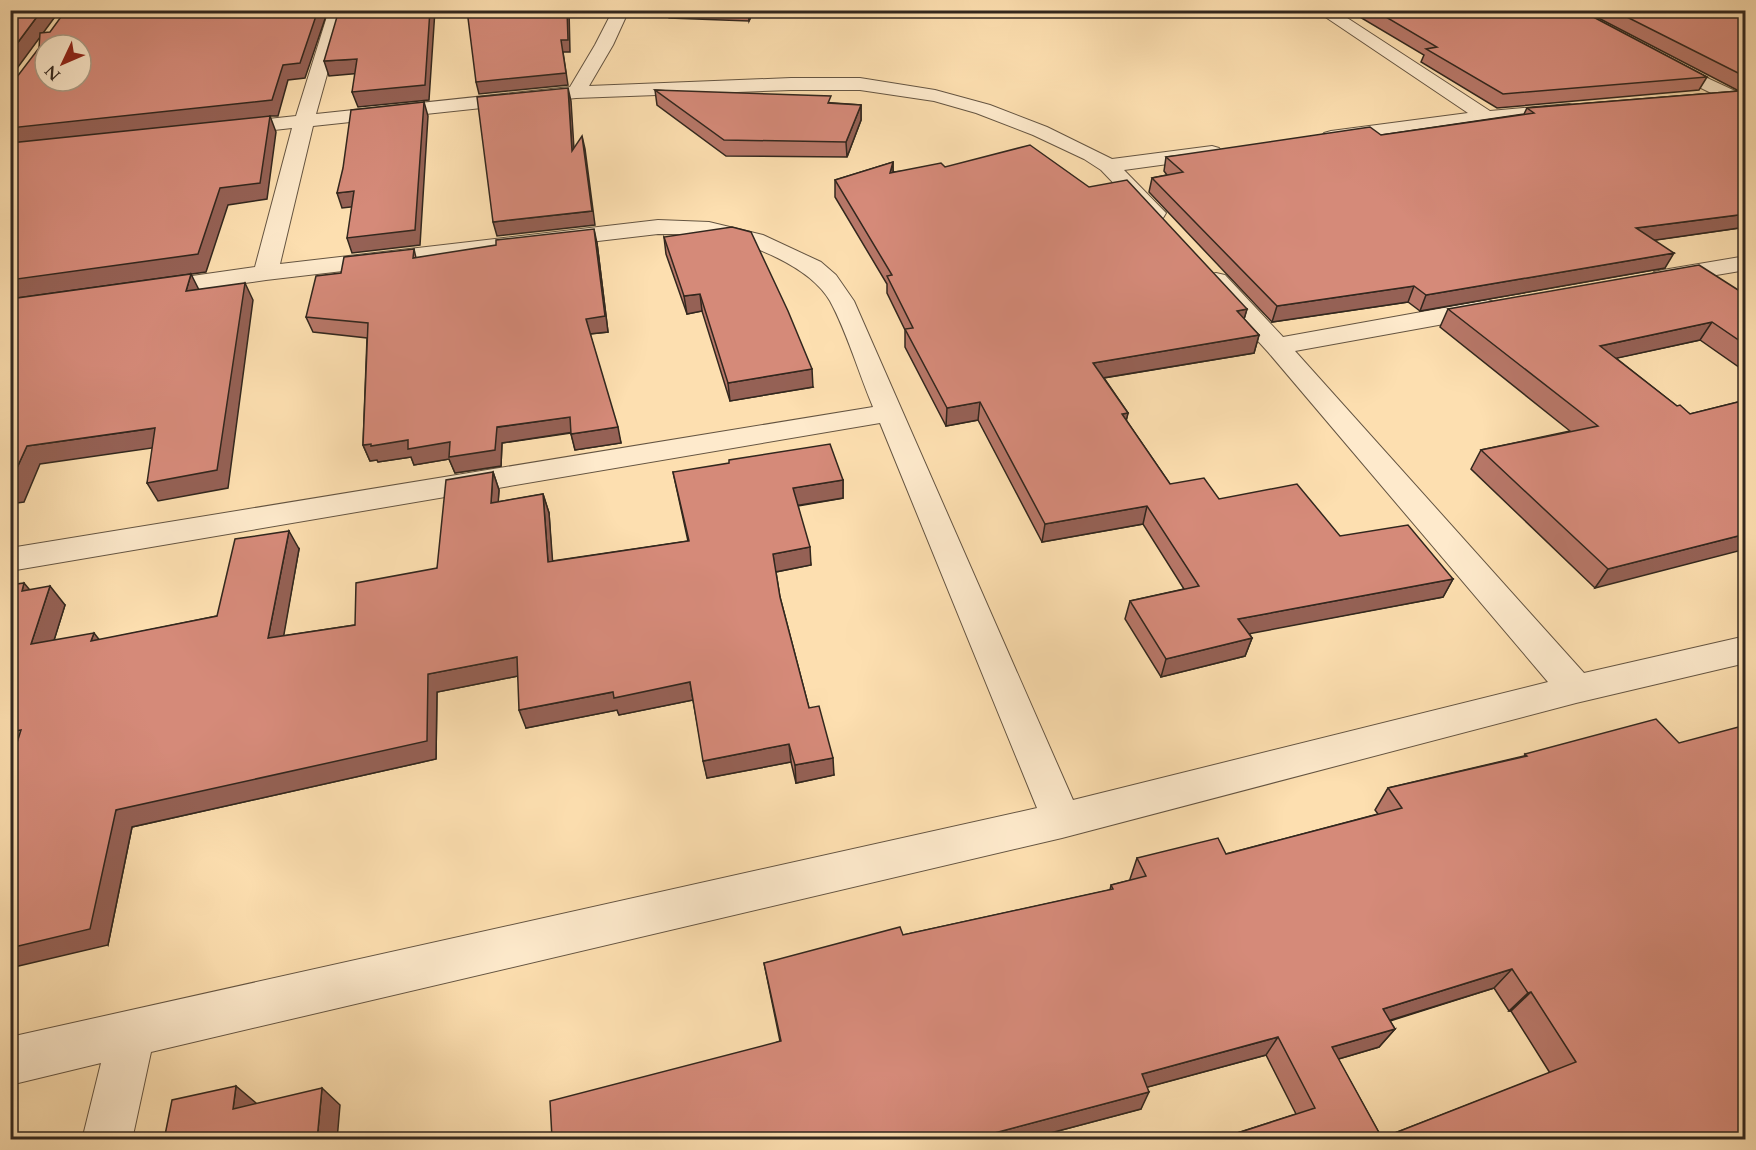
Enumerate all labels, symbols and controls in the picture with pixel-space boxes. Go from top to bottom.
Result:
north arrow [33,33,93,93]
text: N [40,60,66,85]

